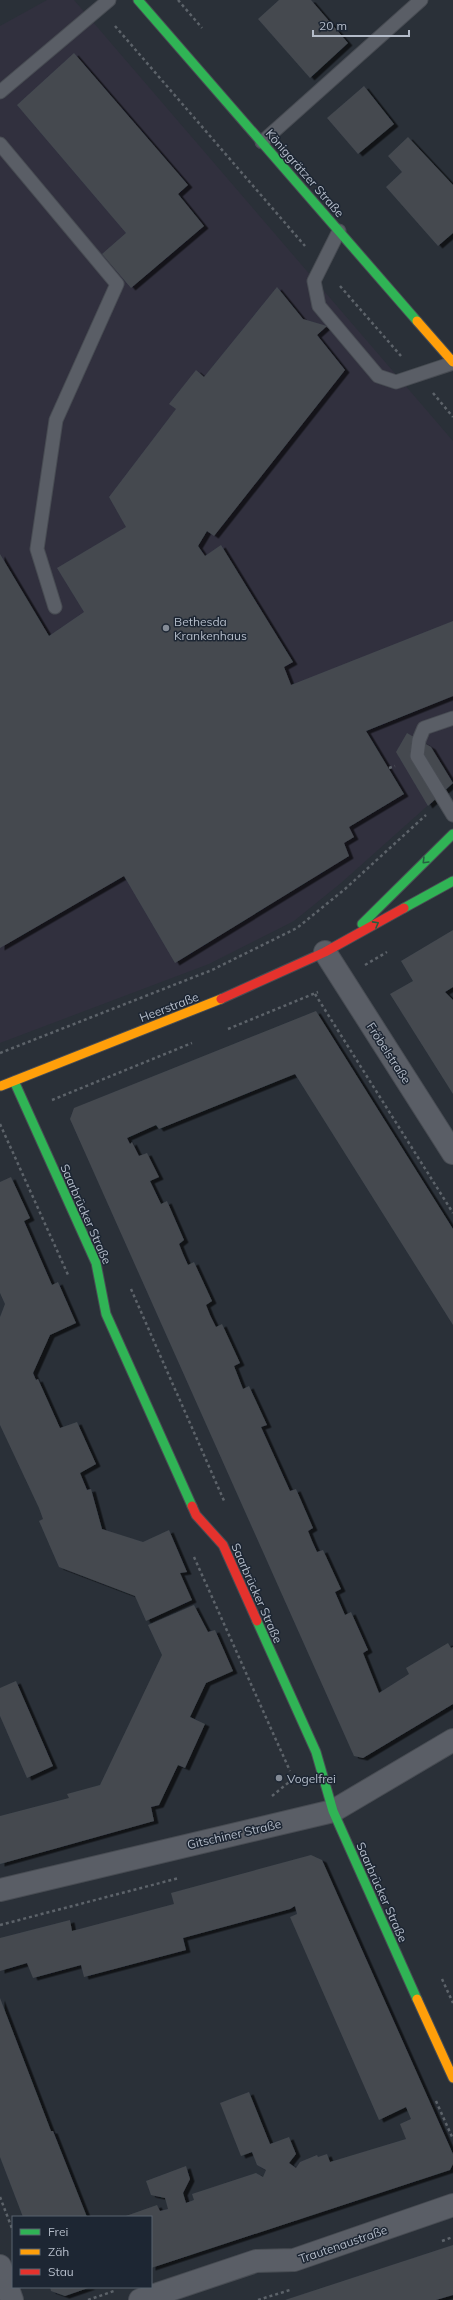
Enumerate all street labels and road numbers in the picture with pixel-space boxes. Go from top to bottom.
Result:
street label: Königgrätzer Straße [263,126,347,220]
street label: Heerstraße [137,989,201,1025]
street label: Fröbelstraße [364,1020,414,1086]
street label: Saarbrücker Straße [57,1162,115,1266]
street label: Saarbrücker Straße [228,1541,286,1645]
street label: Gitschiner Straße [186,1816,282,1852]
street label: Saarbrücker Straße [353,1840,411,1944]
street label: Trautenaustraße [297,2222,389,2266]

